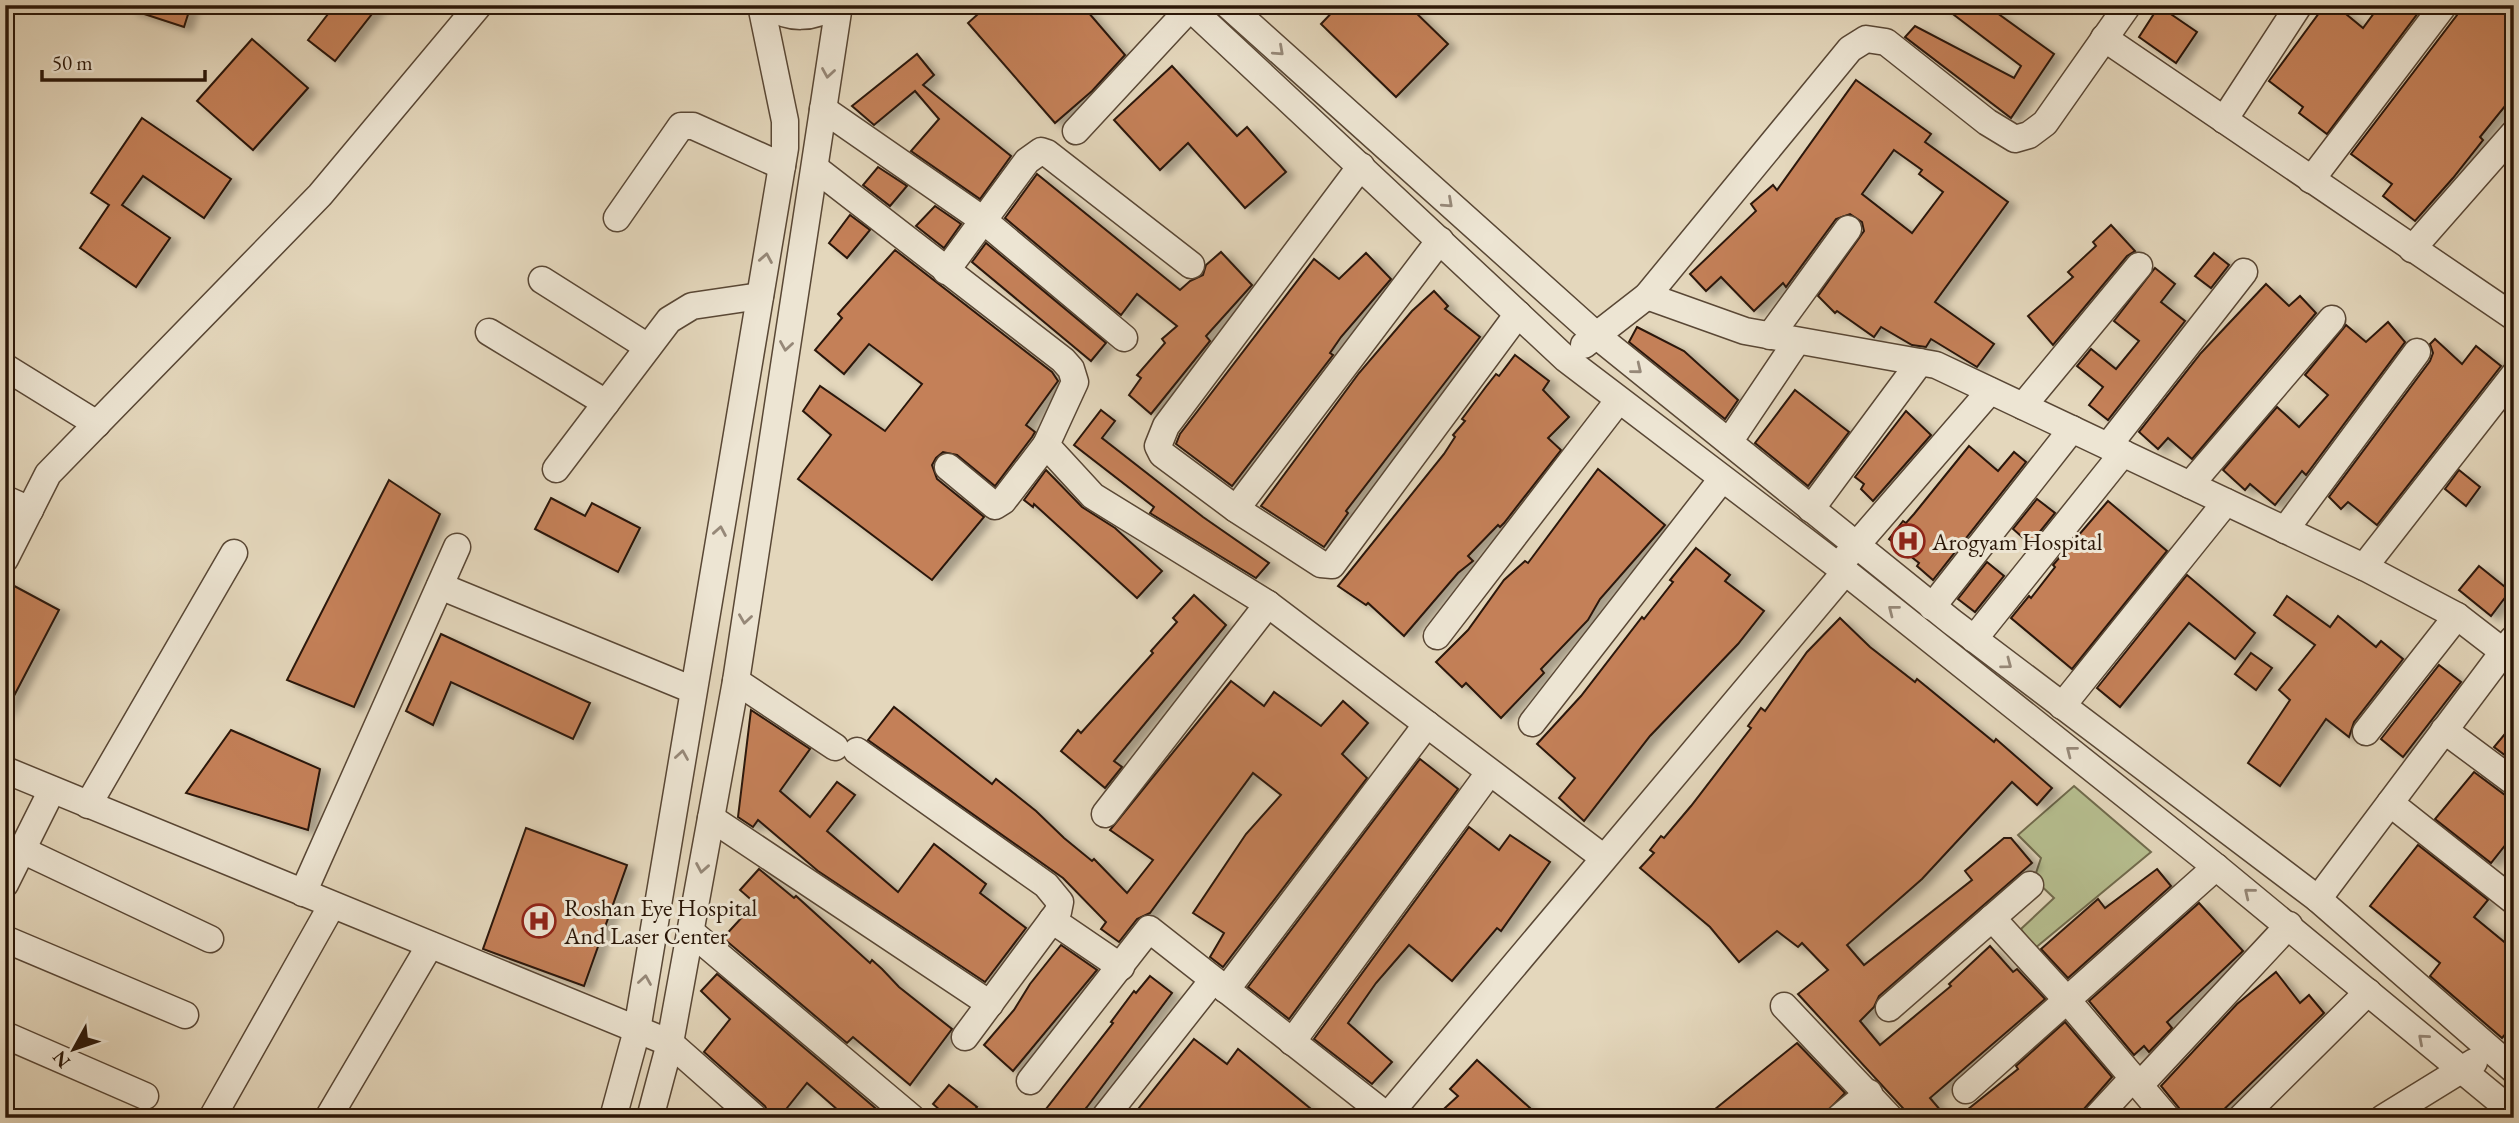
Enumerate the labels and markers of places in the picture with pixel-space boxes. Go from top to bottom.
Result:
hospital icon: Arogyam Hospital [1889,522,1927,560]
place label: Arogyam Hospital [1931,526,2103,557]
place label: Roshan Eye Hospital And Laser Center [563,892,758,951]
hospital icon: Roshan Eye Hospital And Laser Center [520,902,558,940]

